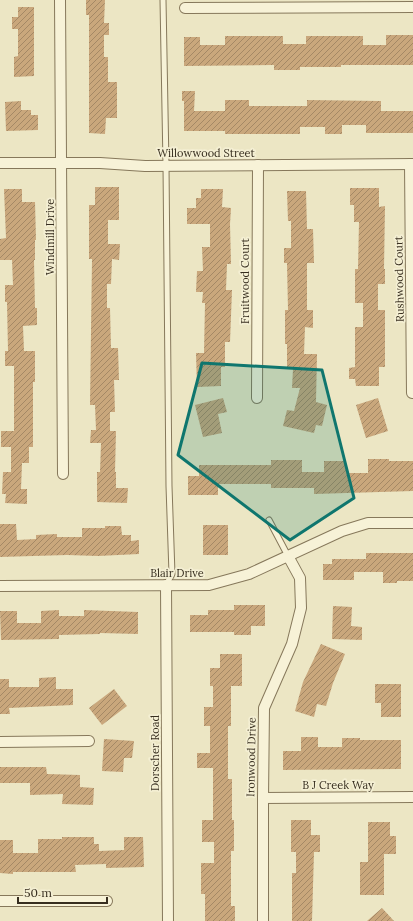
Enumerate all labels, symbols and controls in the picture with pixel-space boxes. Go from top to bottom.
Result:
street label: Willowwood Street [157,146,255,160]
street label: Windmill Drive [43,199,57,275]
street label: Rushwood Court [391,235,407,322]
street label: Fruitwood Court [238,237,252,324]
street label: Blair Drive [150,566,204,580]
street label: Dorscher Road [148,715,162,791]
street label: Ironwood Drive [243,717,259,797]
street label: B J Creek Way [302,778,374,792]
scale bar [18,879,107,905]
text: 50 m [24,885,52,900]

